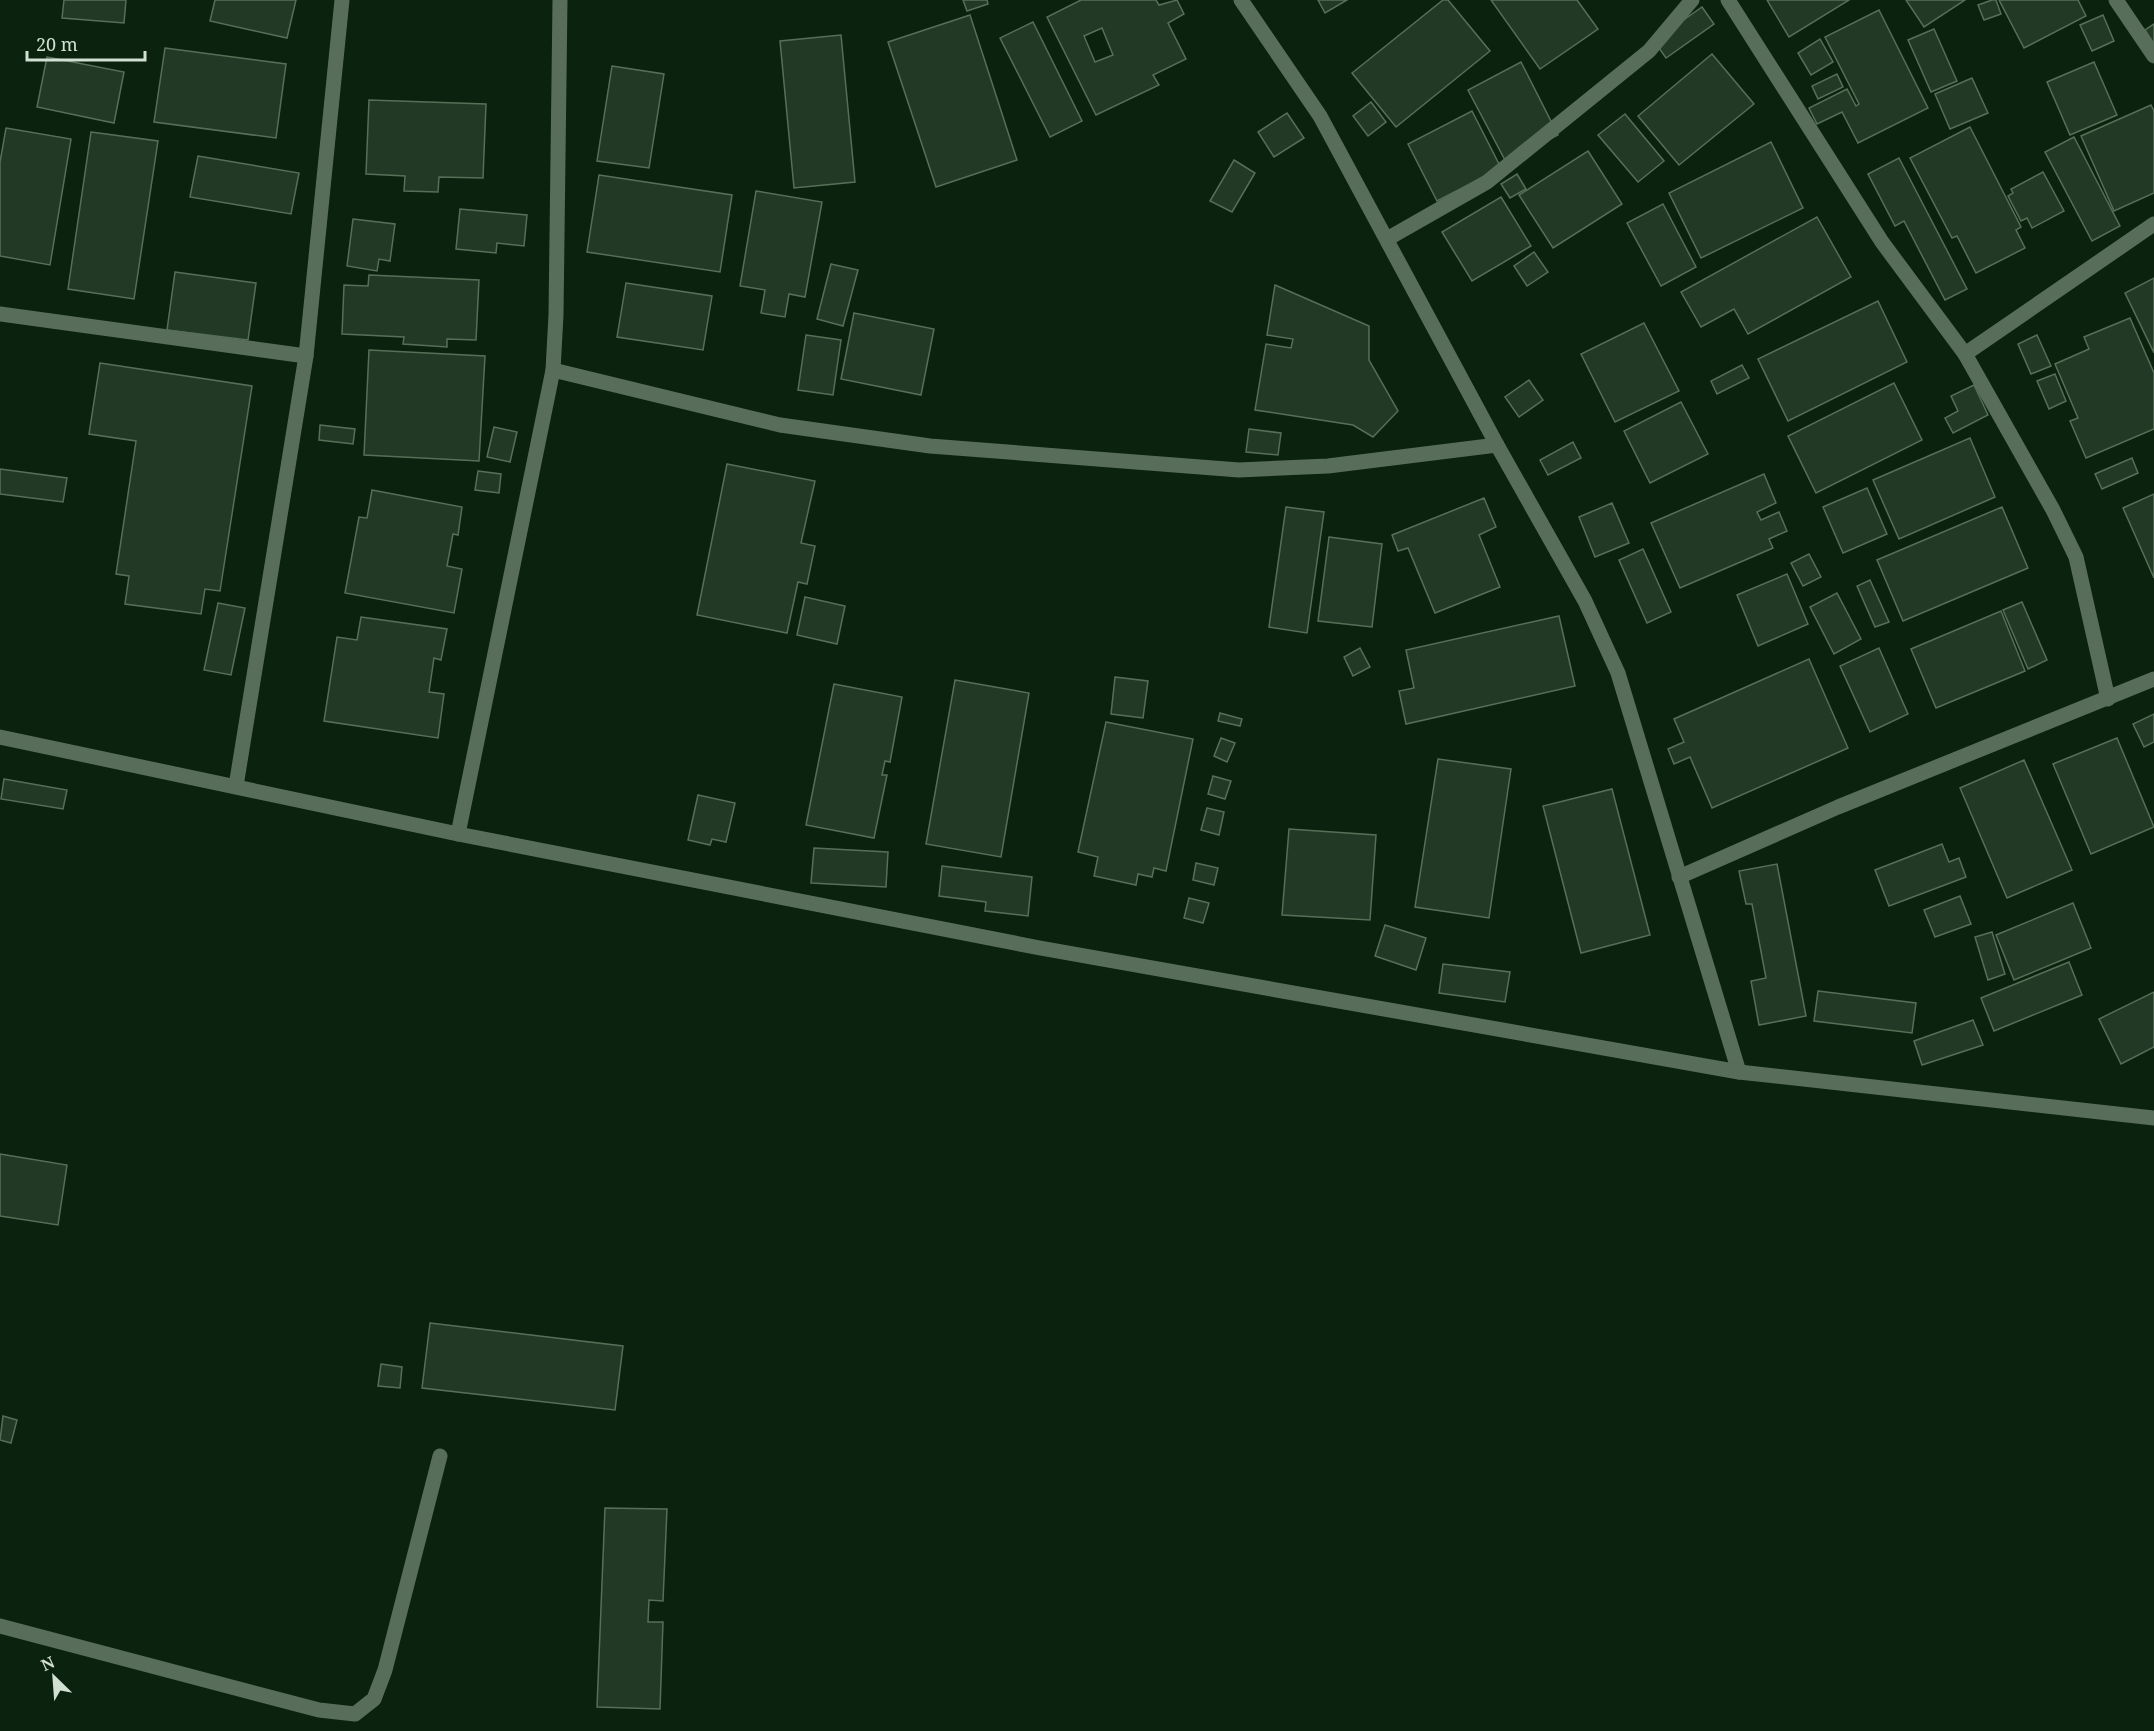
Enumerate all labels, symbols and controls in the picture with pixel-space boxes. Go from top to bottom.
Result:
scale bar [27,24,146,62]
text: 20 m [36,32,78,56]
north arrow [24,1647,84,1707]
text: N [37,1651,58,1676]

